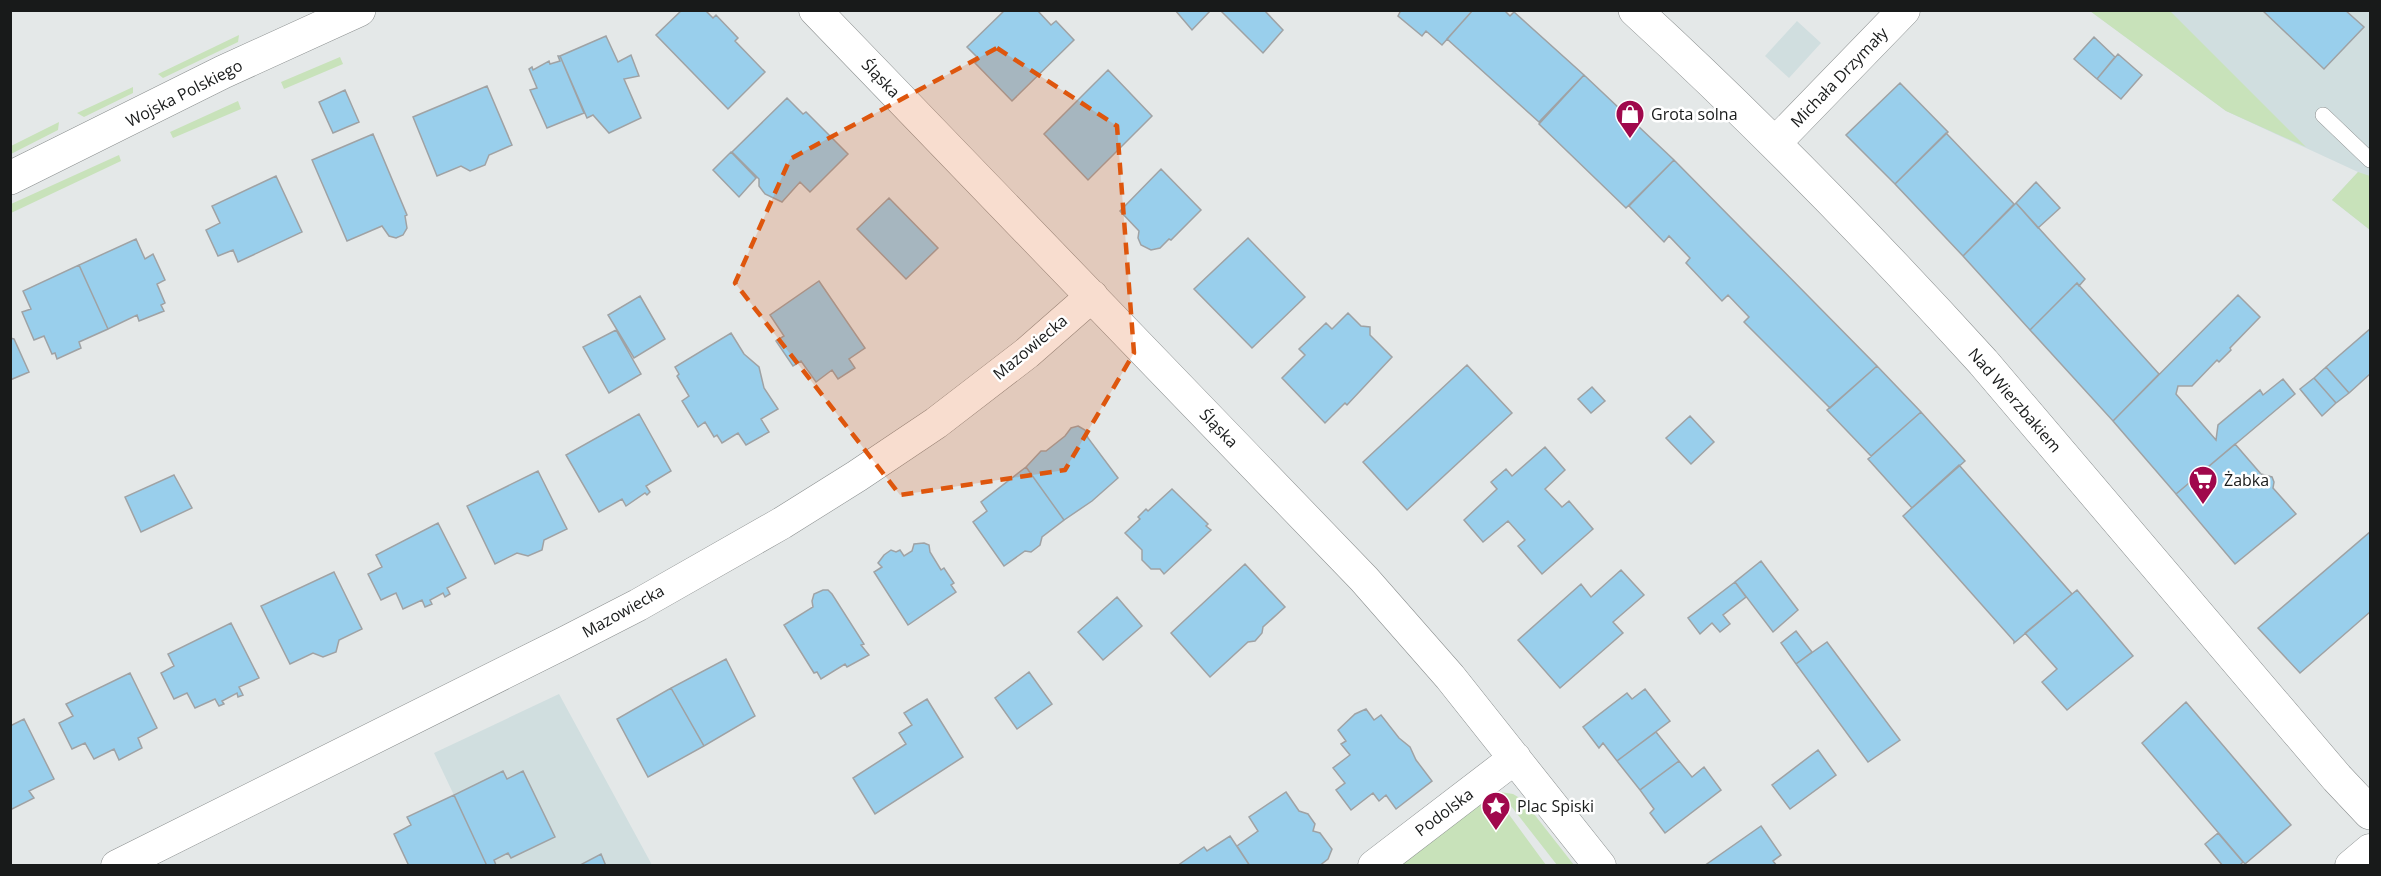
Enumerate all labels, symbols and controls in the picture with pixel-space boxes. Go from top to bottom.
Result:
street label: Michała Drzymały [1785,21,1893,132]
street label: Wojska Polskiego [122,54,246,132]
street label: Śląska [857,54,905,102]
shop icon: Grota solna [1614,98,1646,140]
place label: Grota solna [1651,103,1738,125]
street label: Mazowiecka [988,309,1072,385]
street label: Nad Wierzbakiem [1964,343,2066,457]
street label: Śląska [1195,404,1243,452]
supermarket icon: Żabka [2187,464,2219,506]
place label: Żabka [2224,469,2269,491]
street label: Mazowiecka [578,579,668,643]
street label: Podolska [1410,783,1478,841]
place icon: Plac Spiski [1480,790,1512,832]
place label: Plac Spiski [1517,795,1594,817]

